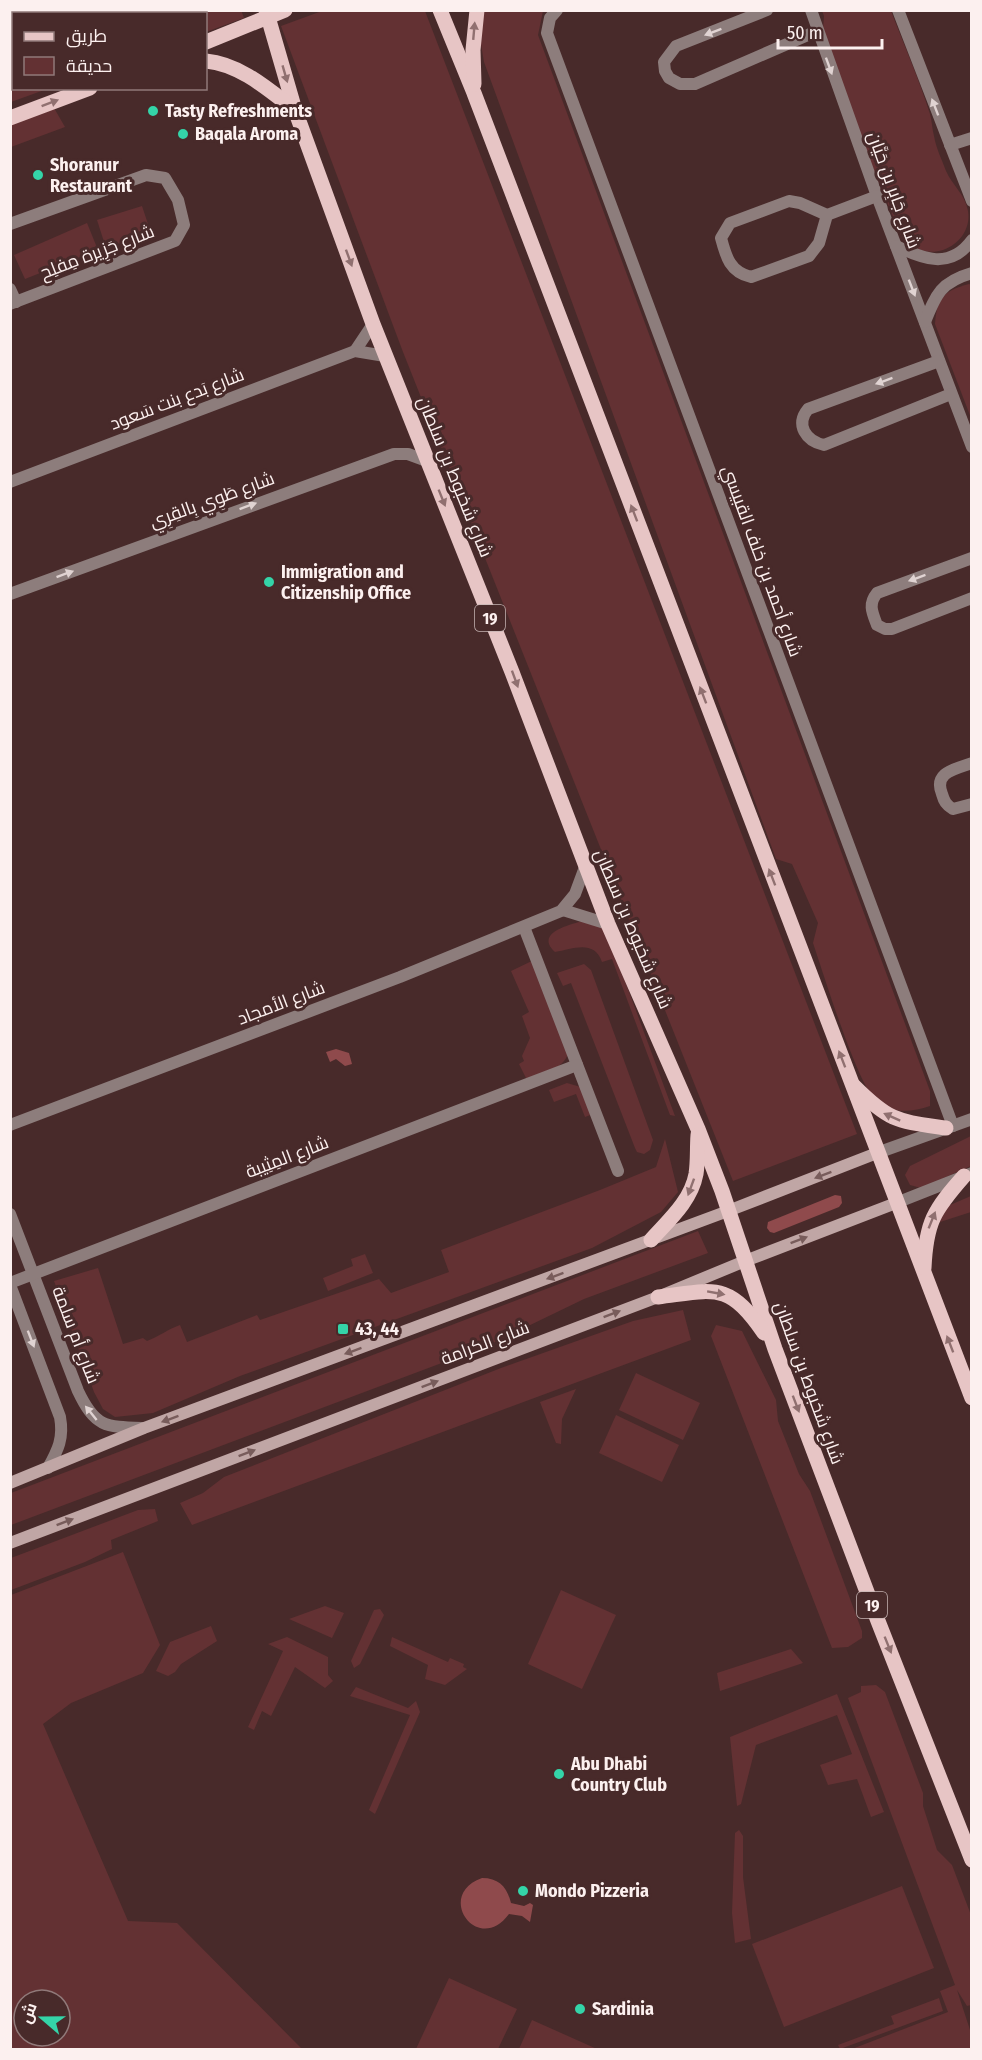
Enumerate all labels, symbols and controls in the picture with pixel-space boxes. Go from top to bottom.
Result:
legend [12,12,207,90]
scale bar [778,12,882,50]
one-way arrow [470,21,479,40]
text: 50 m [787,22,823,44]
text: طريق [66,25,107,48]
one-way arrow [703,27,721,37]
text: حديقة [66,55,112,77]
one-way arrow [825,57,835,75]
one-way arrow [281,65,290,83]
one-way arrow [41,98,59,108]
one-way arrow [930,98,940,116]
place label: Tasty Refreshments [165,100,312,122]
marker: Tasty Refreshments [146,104,160,118]
place label: Baqala Aroma [195,123,298,145]
marker: Baqala Aroma [176,127,190,141]
street label: شارع جَابِر بن حَيَّان [862,128,925,252]
place label: Shoranur Restaurant [50,154,133,197]
marker: Shoranur Restaurant [31,168,45,182]
street label: شارع جَزِيرة مِفلِح [37,220,158,285]
one-way arrow [345,249,354,267]
one-way arrow [908,279,917,297]
street label: شارع بَدع بنت سَعود [107,363,248,436]
one-way arrow [875,376,893,386]
street label: شارع شخبوط بن سلطان [412,393,497,561]
street label: شارع أحمد بن خلف القبيسي [715,462,807,660]
street label: شارع طَوِي بِالقِرِي [147,467,278,536]
one-way arrow [437,490,447,508]
one-way arrow [240,501,258,511]
one-way arrow [628,503,638,521]
place label: Immigration and Citizenship Office [281,561,411,604]
one-way arrow [57,568,75,578]
one-way arrow [907,573,925,583]
marker: Immigration and Citizenship Office [262,575,276,589]
road number: 19 [475,605,505,631]
one-way arrow [511,670,520,688]
one-way arrow [698,686,707,704]
street label: شارع شخبوط بن سلطان [588,846,677,1013]
one-way arrow [767,868,777,886]
street label: شارع الأمجاد [234,976,328,1031]
one-way arrow [836,1050,846,1068]
one-way arrow [884,1113,901,1122]
street label: شارع المِثِيبة [242,1131,332,1184]
one-way arrow [814,1170,832,1180]
one-way arrow [686,1178,695,1196]
one-way arrow [928,1211,937,1229]
one-way arrow [790,1235,808,1244]
one-way arrow [546,1271,564,1281]
street label: شارع أم سلمة [46,1283,105,1387]
one-way arrow [707,1289,726,1298]
street label: شارع شخبوط بن سلطان [768,1299,849,1468]
one-way arrow [603,1309,621,1319]
street label: شارع الكرامة [438,1316,533,1371]
place label: 43, 44 [355,1318,399,1340]
marker: 43, 44 [336,1322,350,1336]
one-way arrow [27,1330,37,1348]
one-way arrow [945,1334,955,1352]
one-way arrow [344,1347,362,1356]
one-way arrow [421,1378,439,1388]
one-way arrow [791,1395,801,1413]
one-way arrow [85,1406,98,1421]
one-way arrow [161,1414,179,1424]
one-way arrow [239,1447,257,1457]
one-way arrow [56,1517,74,1526]
road number: 19 [857,1592,887,1618]
one-way arrow [883,1636,893,1654]
place label: Abu Dhabi Country Club [570,1753,667,1796]
marker: Abu Dhabi Country Club [552,1767,566,1781]
place label: Mondo Pizzeria [535,1880,649,1902]
marker: Mondo Pizzeria [516,1884,530,1898]
north arrow [12,1988,72,2048]
place label: Sardinia [592,1998,654,2020]
text: ش [16,2000,41,2026]
marker: Sardinia [573,2002,587,2016]

